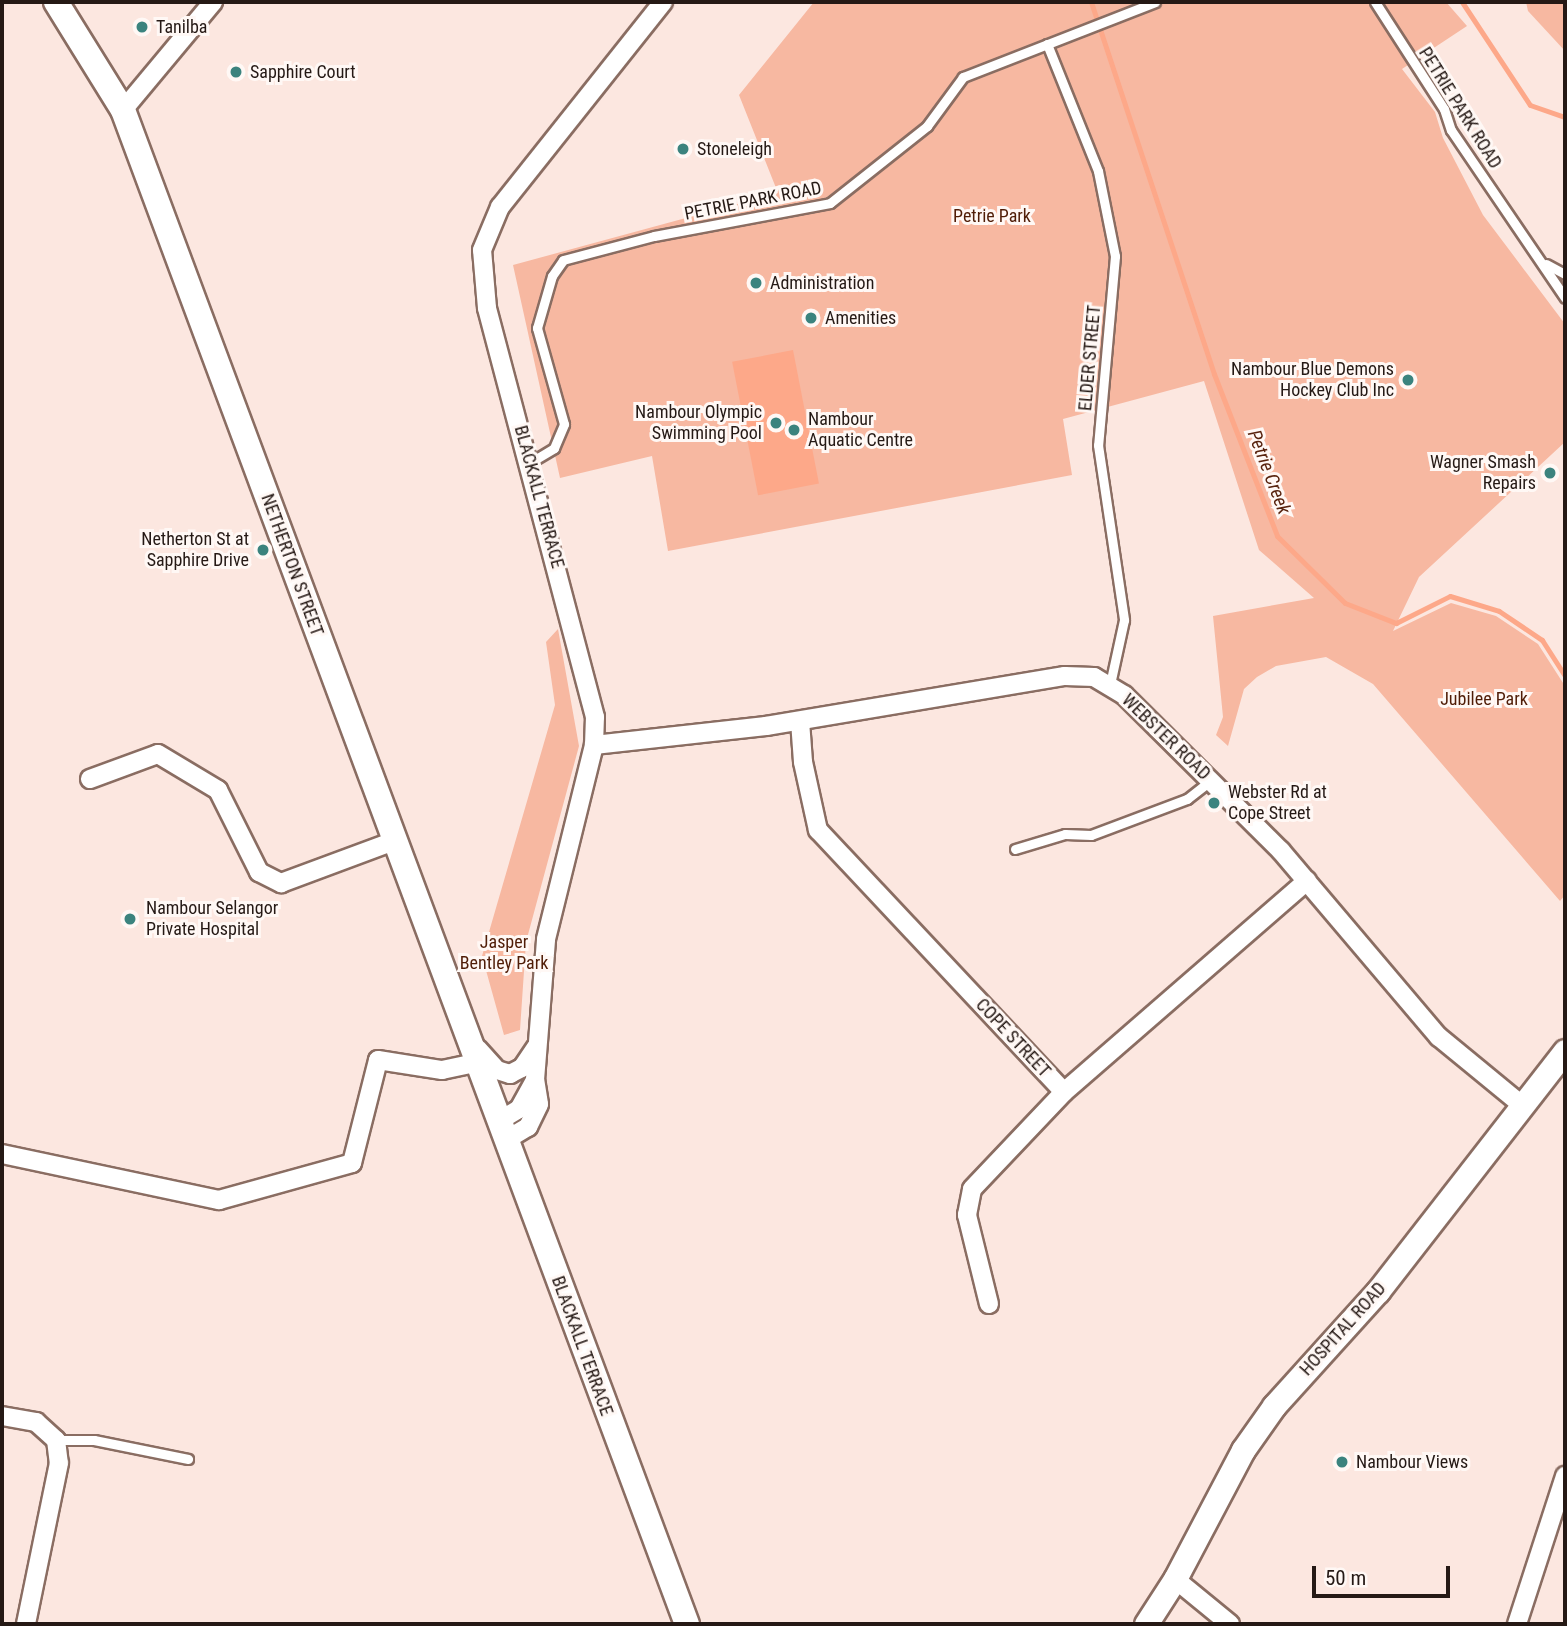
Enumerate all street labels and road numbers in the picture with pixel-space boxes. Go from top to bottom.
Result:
street label: PETRIE PARK ROAD [1414,43,1506,173]
street label: PETRIE PARK ROAD [683,177,823,225]
street label: ELDER STREET [1075,304,1105,412]
street label: BLACKALL TERRACE [509,423,569,571]
street label: NETHERTON STREET [256,491,328,639]
street label: WEBSTER ROAD [1117,689,1215,785]
street label: COPE STREET [971,994,1055,1082]
street label: BLACKALL TERRACE [547,1273,617,1419]
street label: HOSPITAL ROAD [1295,1278,1391,1380]

